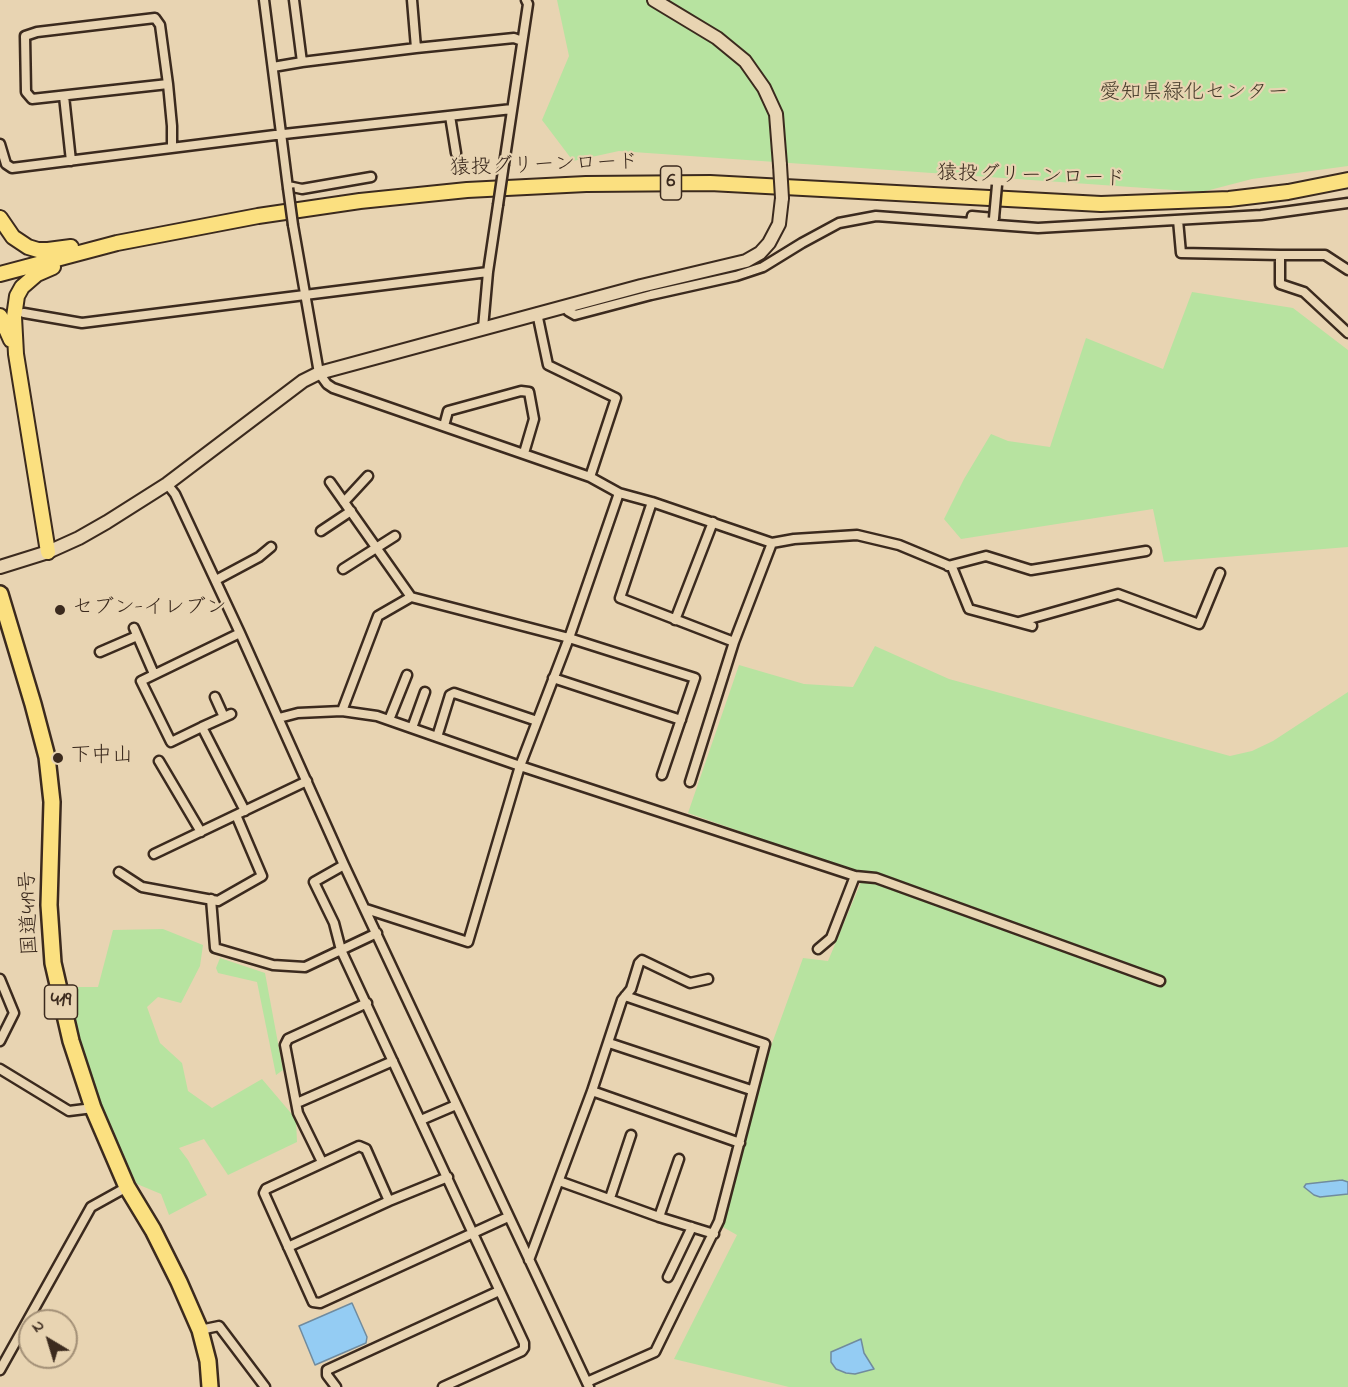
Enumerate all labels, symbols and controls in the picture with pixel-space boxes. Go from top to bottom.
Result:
park label: 愛知県緑化センター [1100,82,1288,108]
street label: 猿投グリーンロード [449,151,639,183]
street label: 猿投グリーンロード [936,162,1126,194]
road number: 6 [660,166,682,200]
place label: セブン-イレブン [72,597,227,623]
marker: セブン-イレブン [53,603,67,617]
place label: 下中山 [70,745,133,771]
marker: 下中山 [51,751,65,765]
street label: 国道419号 [17,870,45,956]
road number: 419 [44,985,78,1019]
north arrow [18,1309,78,1369]
text: N [27,1314,50,1339]

